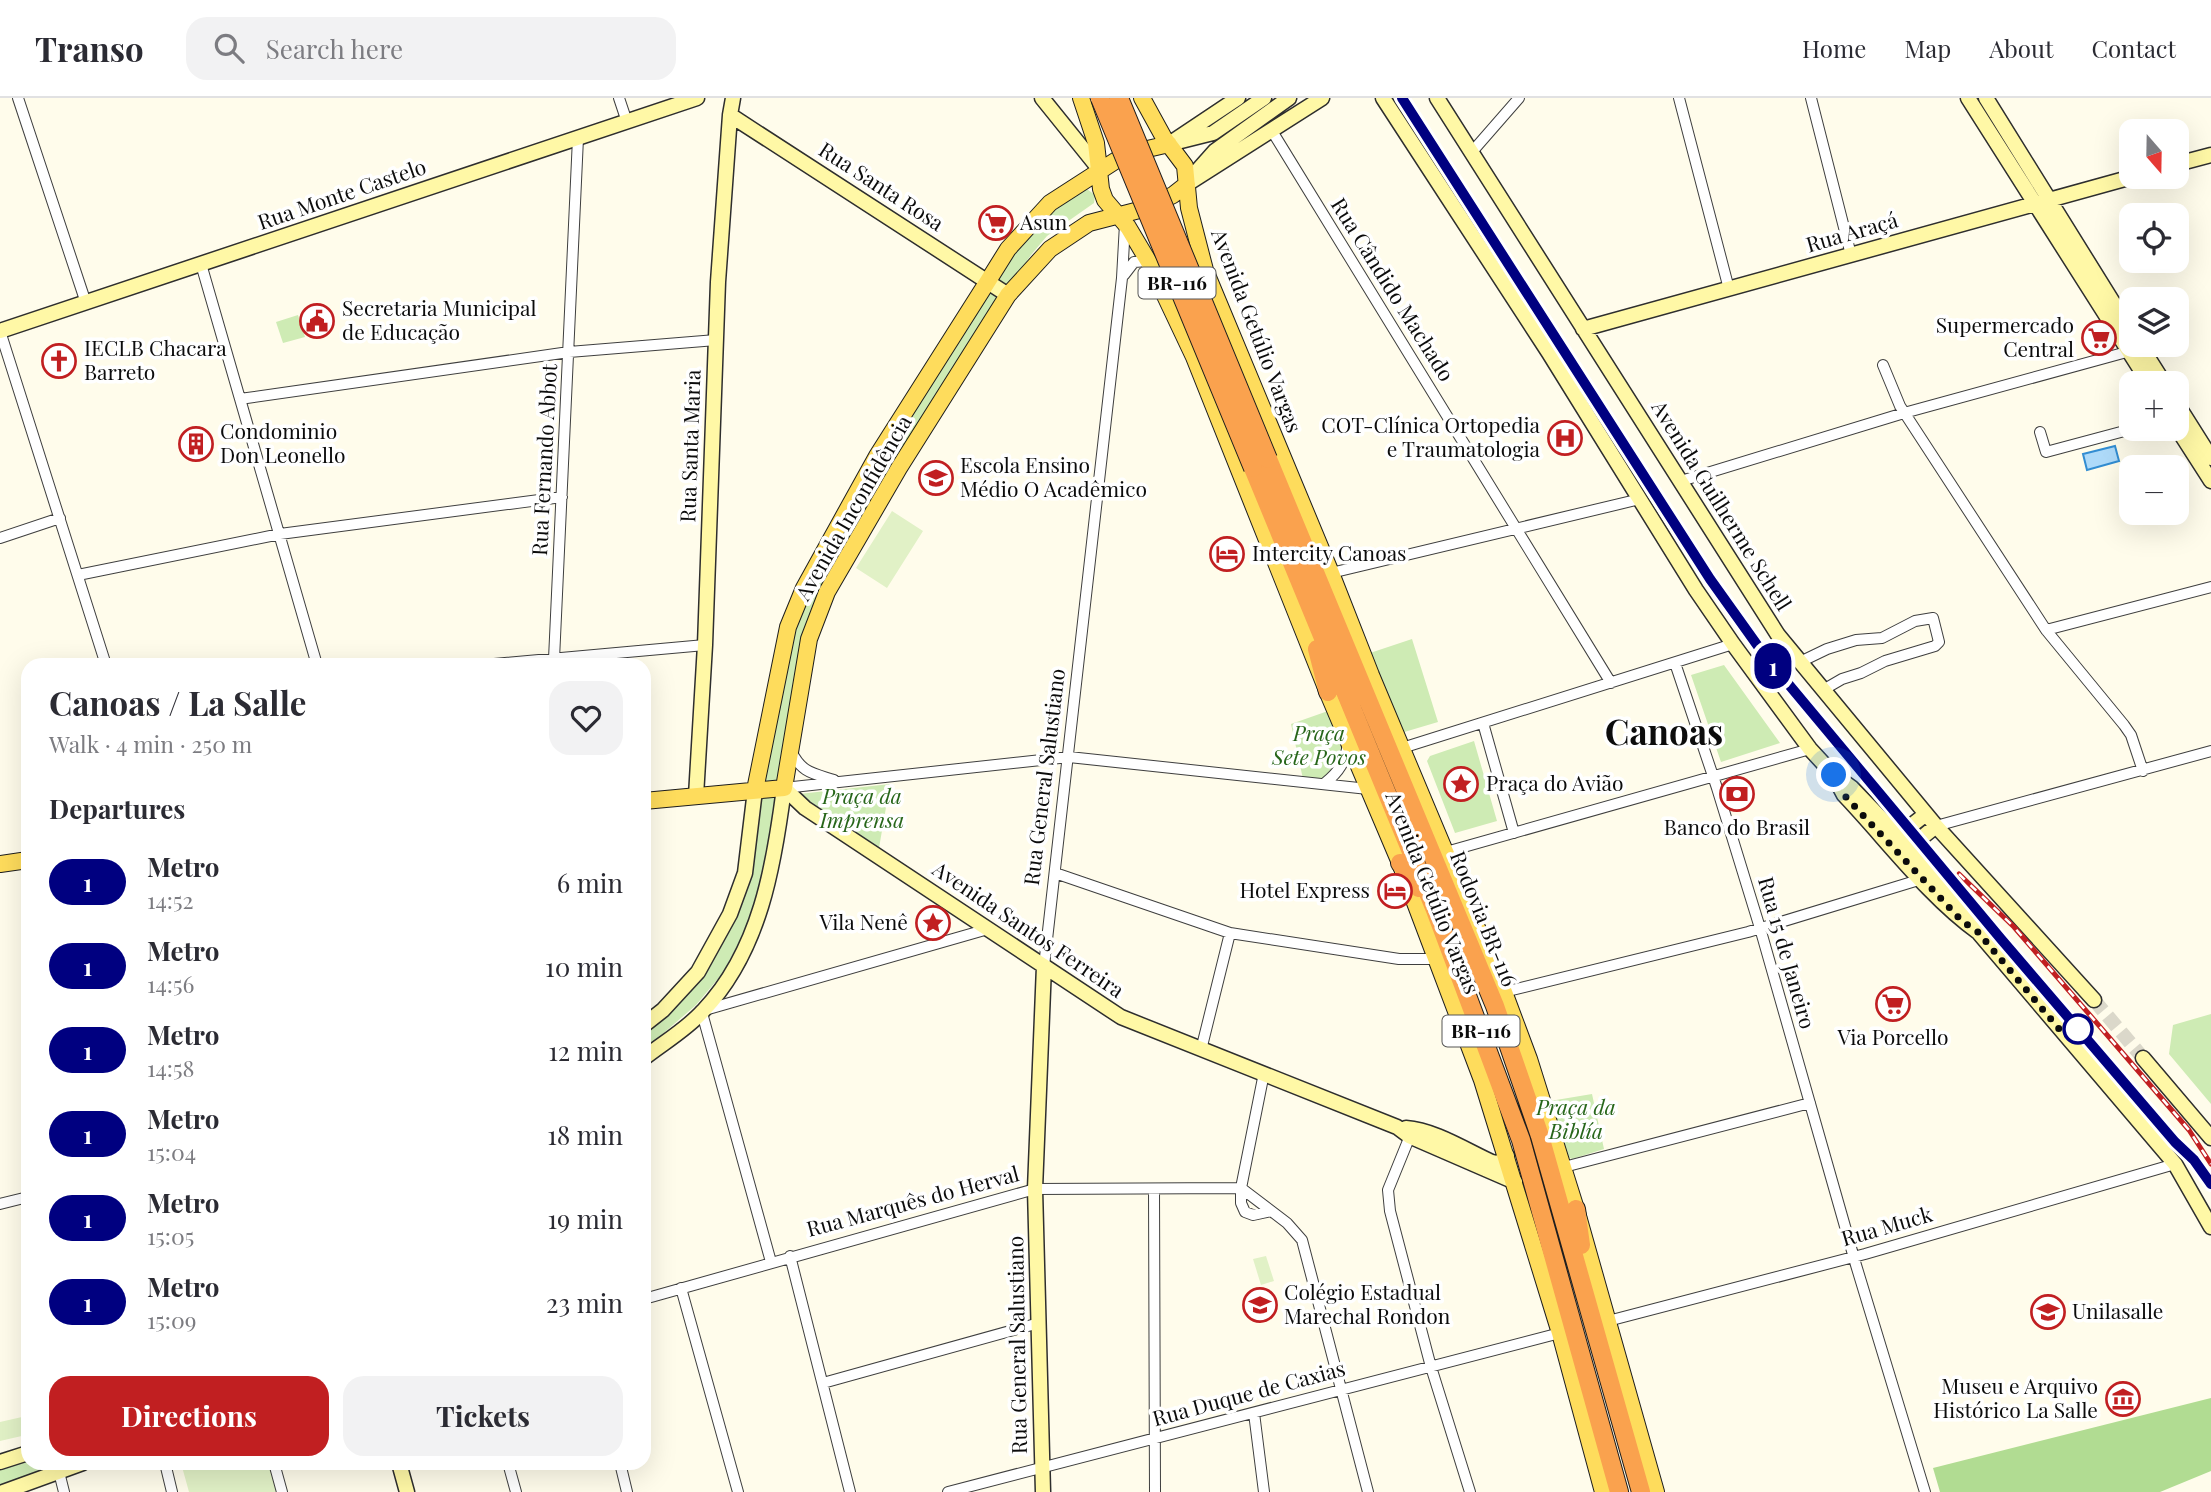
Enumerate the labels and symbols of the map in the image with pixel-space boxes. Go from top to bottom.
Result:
north arrow [2119,119,2189,189]
street label: Rua Santa Rosa [814,135,950,236]
street label: Rua Monte Castelo [254,151,429,235]
street label: Rua Cândido Machado [1326,192,1462,386]
supermarket icon: Asun [977,204,1015,242]
street label: Rua Araçá [1802,204,1901,258]
place label: Asun [1019,207,1068,235]
street label: Avenida Getúlio Vargas [1206,224,1310,436]
road number: BR-116 [1138,267,1216,298]
place label: Secretaria Municipal de Educação [342,293,537,345]
public building icon: Secretaria Municipal de Educação [298,302,336,340]
place label: Supermercado Central [1936,310,2074,362]
supermarket icon: Supermercado Central [2080,319,2118,357]
place label: IECLB Chacara Barreto [84,333,227,385]
church icon: IECLB Chacara Barreto [40,342,78,380]
street label: Rua Fernando Abbot [524,363,562,557]
street label: Rua Santa Maria [672,368,706,523]
street label: Avenida Guilherme Schell [1646,394,1799,615]
street label: Avenida Inconfidência [787,409,917,606]
place label: COT-Clínica Ortopedia e Traumatologia [1321,410,1541,462]
place label: Condominio Don Leonello [220,416,345,468]
hospital icon: COT-Clínica Ortopedia e Traumatologia [1546,419,1584,457]
building icon: Condominio Don Leonello [177,425,215,463]
place label: Escola Ensino Médio O Acadêmico [960,450,1147,502]
school or university icon: Escola Ensino Médio O Acadêmico [917,459,955,497]
hotel icon: Intercity Canoas [1208,535,1246,573]
place label: Intercity Canoas [1252,538,1407,566]
line badge: 1 [1750,643,1796,689]
street label: Rua General Salustiano [1016,667,1070,887]
district label: Canoas [1605,707,1723,754]
park label: Praça Sete Povos [1271,718,1366,770]
your location [1816,757,1851,792]
place icon: Praça do Avião [1442,765,1480,803]
place label: Praça do Avião [1486,768,1624,796]
bank icon: Banco do Brasil [1718,775,1756,813]
park label: Praça da Imprensa [819,781,904,833]
street label: Avenida Getúlio Vargas [1380,786,1487,998]
place label: Banco do Brasil [1664,812,1810,840]
street label: Rodovia BR-116 [1445,846,1525,990]
street label: Avenida Santos Ferreira [927,853,1131,1003]
hotel icon: Hotel Express [1376,872,1414,910]
street label: Rua 15 de Janeiro [1753,873,1823,1032]
place label: Hotel Express [1239,875,1370,903]
place icon: Vila Nenê [914,904,952,942]
place label: Vila Nenê [819,907,908,935]
supermarket icon: Via Porcello [1874,985,1912,1023]
unlabelled marker [2063,1014,2093,1044]
road number: BR-116 [1442,1015,1520,1046]
place label: Via Porcello [1837,1022,1948,1050]
park label: Praça da Biblía [1535,1092,1616,1144]
street label: Rua Marquês do Herval [803,1158,1022,1242]
street label: Rua Muck [1838,1199,1936,1251]
street label: Rua General Salustiano [1000,1236,1032,1454]
place label: Colégio Estadual Marechal Rondon [1284,1277,1451,1329]
school or university icon: Colégio Estadual Marechal Rondon [1241,1286,1279,1324]
school or university icon: Unilasalle [2029,1293,2067,1331]
place label: Unilasalle [2072,1296,2163,1324]
street label: Rua Duque de Caxias [1149,1353,1348,1431]
place label: Museu e Arquivo Histórico La Salle [1933,1371,2098,1423]
museum icon: Museu e Arquivo Histórico La Salle [2104,1380,2142,1418]

